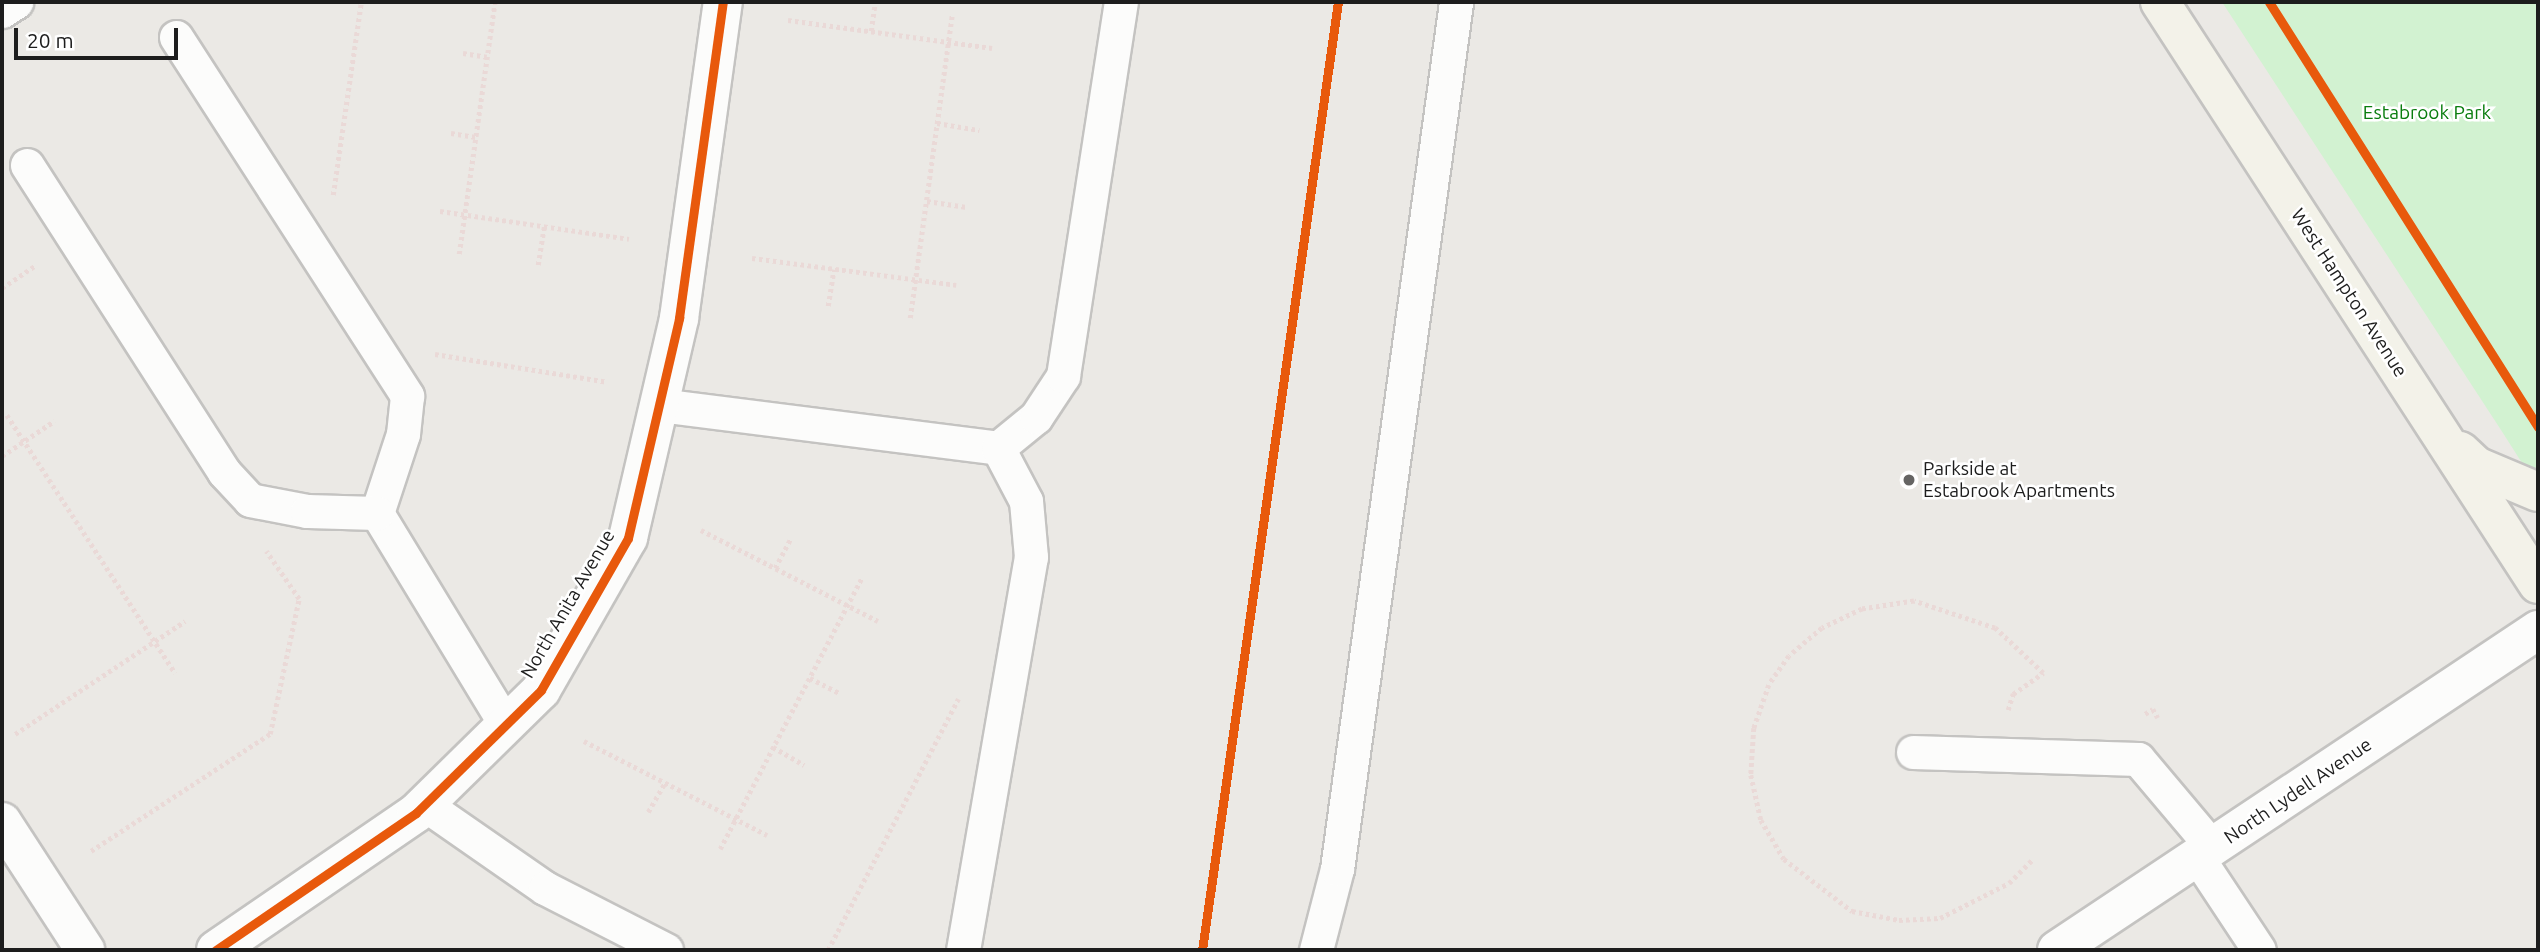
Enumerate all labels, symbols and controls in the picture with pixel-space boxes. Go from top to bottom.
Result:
scale bar [18,14,182,58]
text: 20 m [27,28,74,52]
park label: Estabrook Park [2363,102,2491,124]
street label: West Hampton Avenue [2286,205,2412,381]
place label: Parkside at Estabrook Apartments [1923,458,2115,502]
marker: Parkside at Estabrook Apartments [1901,472,1917,488]
street label: North Anita Avenue [516,526,620,682]
street label: North Lydell Avenue [2220,733,2376,849]

